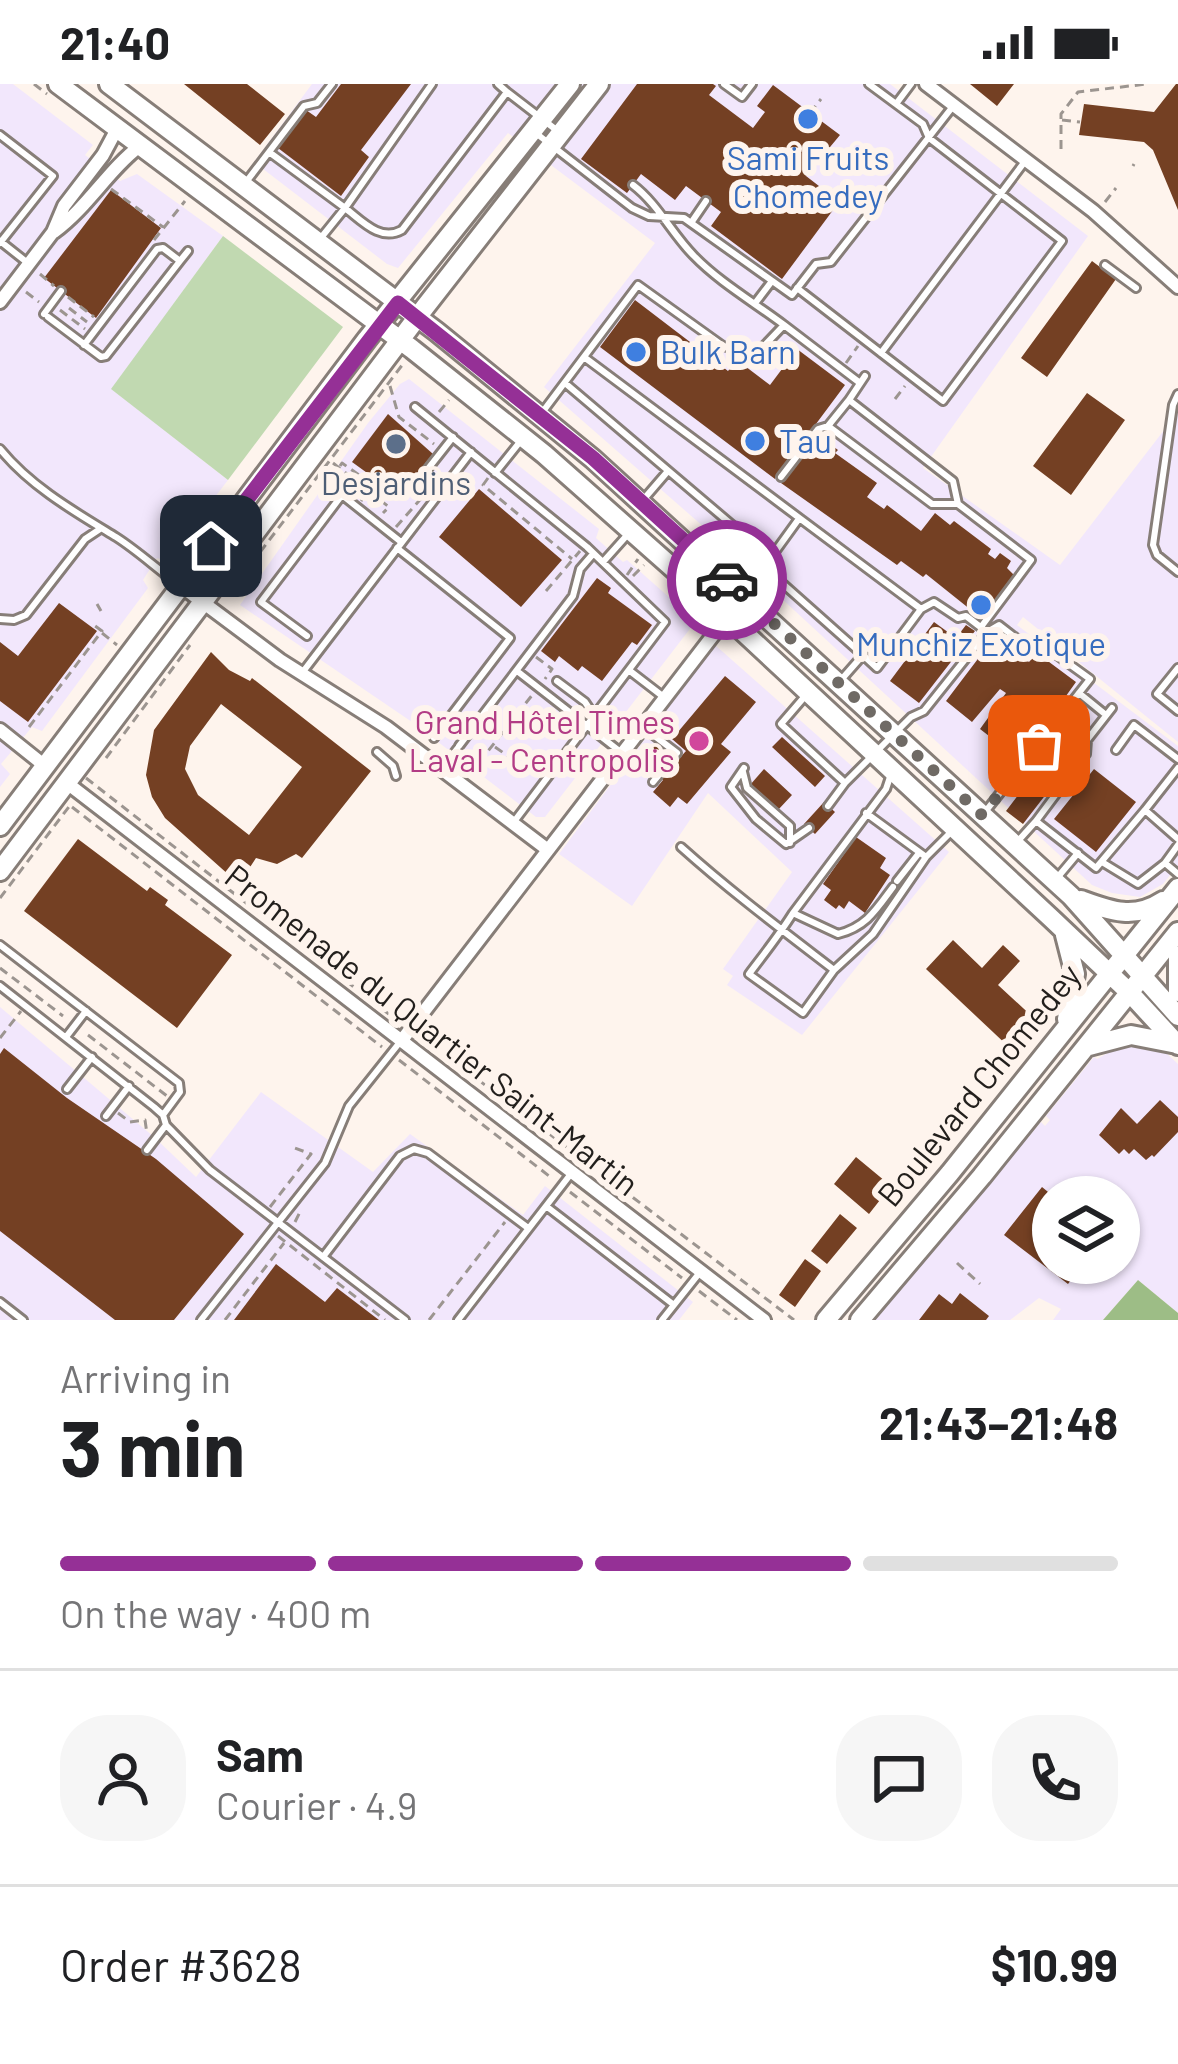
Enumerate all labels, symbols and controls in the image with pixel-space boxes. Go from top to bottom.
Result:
text: 21:40 [60,15,170,69]
marker: Sami Fruits Chomedey [795,106,821,132]
place label: Sami Fruits Chomedey [727,137,889,215]
place label: Bulk Barn [660,331,796,371]
marker: Bulk Barn [623,339,649,365]
place label: Tau [779,420,832,460]
marker: Tau [742,428,768,454]
marker: Desjardins [383,431,409,457]
place label: Desjardins [321,462,471,502]
pin [160,495,262,597]
icon: home [178,513,244,579]
courier [667,520,787,640]
icon: car [694,547,760,613]
marker: Munchiz Exotique [968,592,994,618]
place label: Munchiz Exotique [856,623,1106,663]
pin [988,695,1090,797]
place label: Grand Hôtel Times Laval - Centropolis [409,701,675,779]
icon: bag [1006,713,1072,779]
marker: Grand Hôtel Times Laval - Centropolis [686,728,712,754]
street label: Promenade du Quartier Saint-Martin [218,855,647,1203]
street label: Boulevard Chomedey [868,955,1088,1214]
map controls [1032,1176,1140,1284]
button: layers [1032,1176,1140,1284]
text: Arriving in [60,1354,231,1401]
text: 21:43–21:48 [879,1395,1118,1449]
text: 3 min [60,1399,245,1493]
text: On the way · 400 m [60,1589,371,1636]
button: person [60,1715,186,1841]
button: chat [836,1715,962,1841]
button: phone [992,1715,1118,1841]
text: Sam [216,1727,304,1781]
text: Courier · 4.9 [216,1781,417,1828]
text: Order #3628 [60,1937,302,1991]
text: $10.99 [991,1937,1118,1991]

